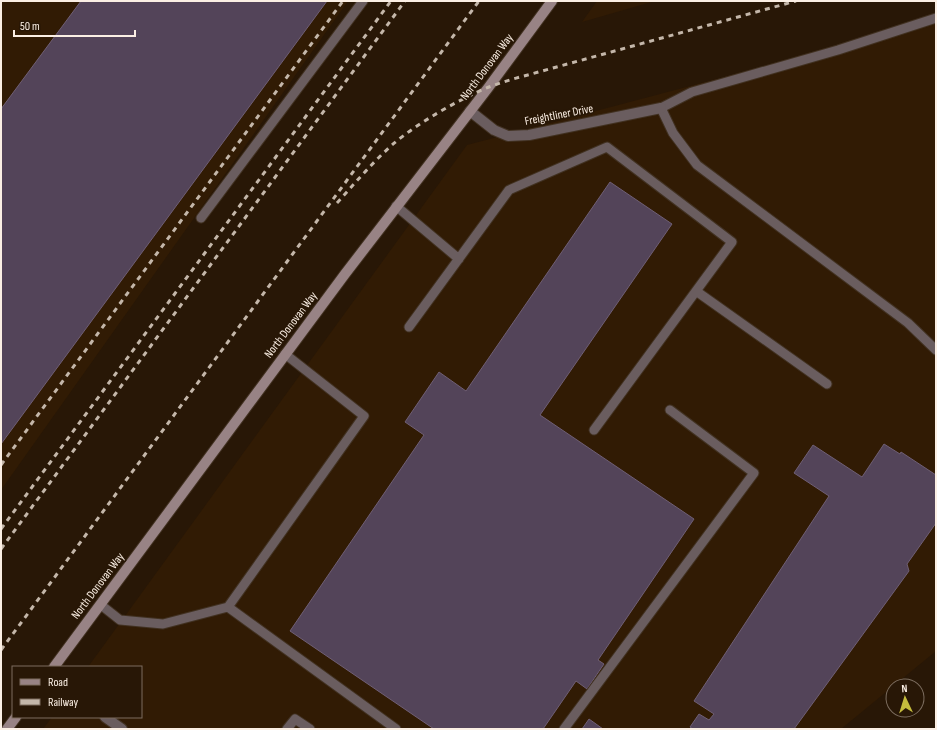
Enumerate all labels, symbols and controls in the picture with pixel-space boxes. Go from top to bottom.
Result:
scale bar [14,12,135,38]
text: 50 m [20,19,40,34]
street label: North Donovan Way [457,31,517,103]
street label: Freightliner Drive [523,101,595,129]
street label: North Donovan Way [261,289,321,361]
street label: North Donovan Way [68,550,128,622]
legend [12,666,142,718]
text: Road [48,675,68,690]
north arrow [885,678,925,718]
text: N [901,682,908,695]
text: Railway [48,695,79,710]

